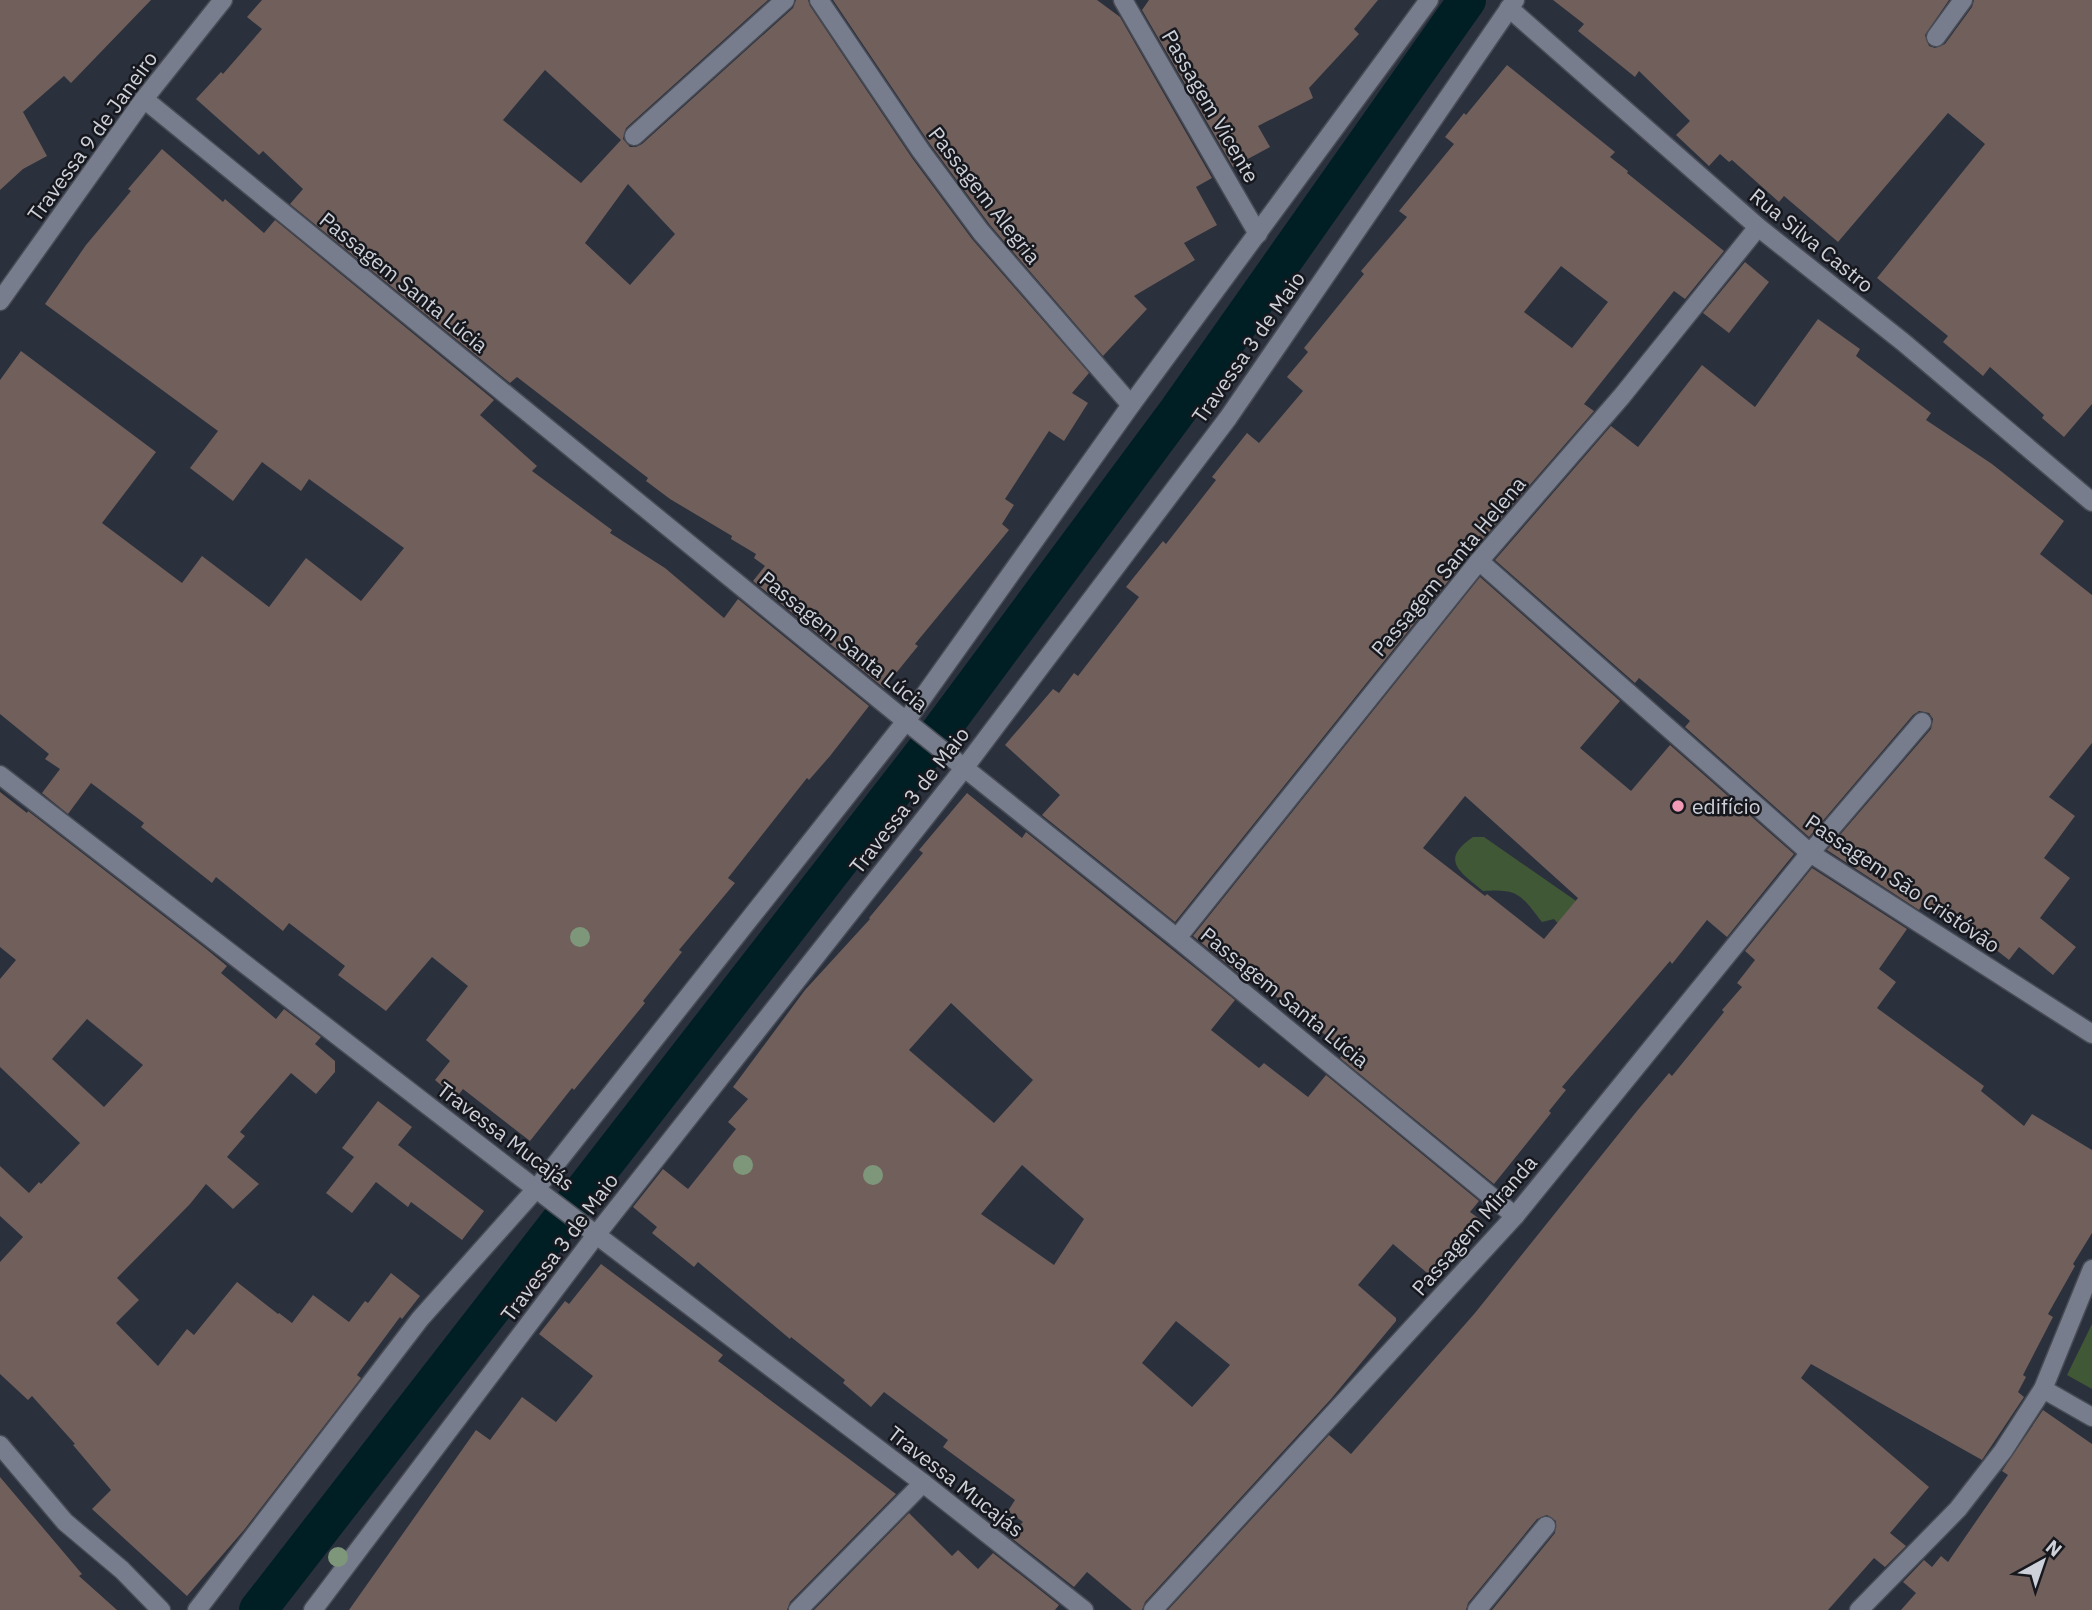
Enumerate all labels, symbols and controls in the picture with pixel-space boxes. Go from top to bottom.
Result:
street label: Passagem Vicente [1156,25,1266,187]
street label: Travessa 9 de Janeiro [21,45,163,227]
street label: Passagem Alegria [923,121,1047,269]
street label: Rua Silva Castro [1744,181,1880,299]
street label: Passagem Santa Lúcia [314,205,494,359]
street label: Travessa 3 de Maio [1185,265,1311,429]
street label: Passagem Santa Helena [1364,470,1532,662]
street label: Passagem Santa Lúcia [754,564,934,718]
street label: Travessa 3 de Maio [843,721,975,879]
place label: edifício [1692,792,1761,820]
marker: edifício [1670,798,1686,814]
street label: Passagem São Cristóvão [1800,807,2006,959]
street label: Passagem Santa Lúcia [1195,920,1375,1074]
street label: Travessa Mucajás [432,1075,580,1197]
street label: Passagem Miranda [1405,1149,1543,1301]
street label: Travessa 3 de Maio [494,1167,624,1327]
street label: Travessa Mucajás [882,1419,1030,1543]
north arrow [2008,1526,2078,1596]
text: N [2041,1534,2067,1562]

